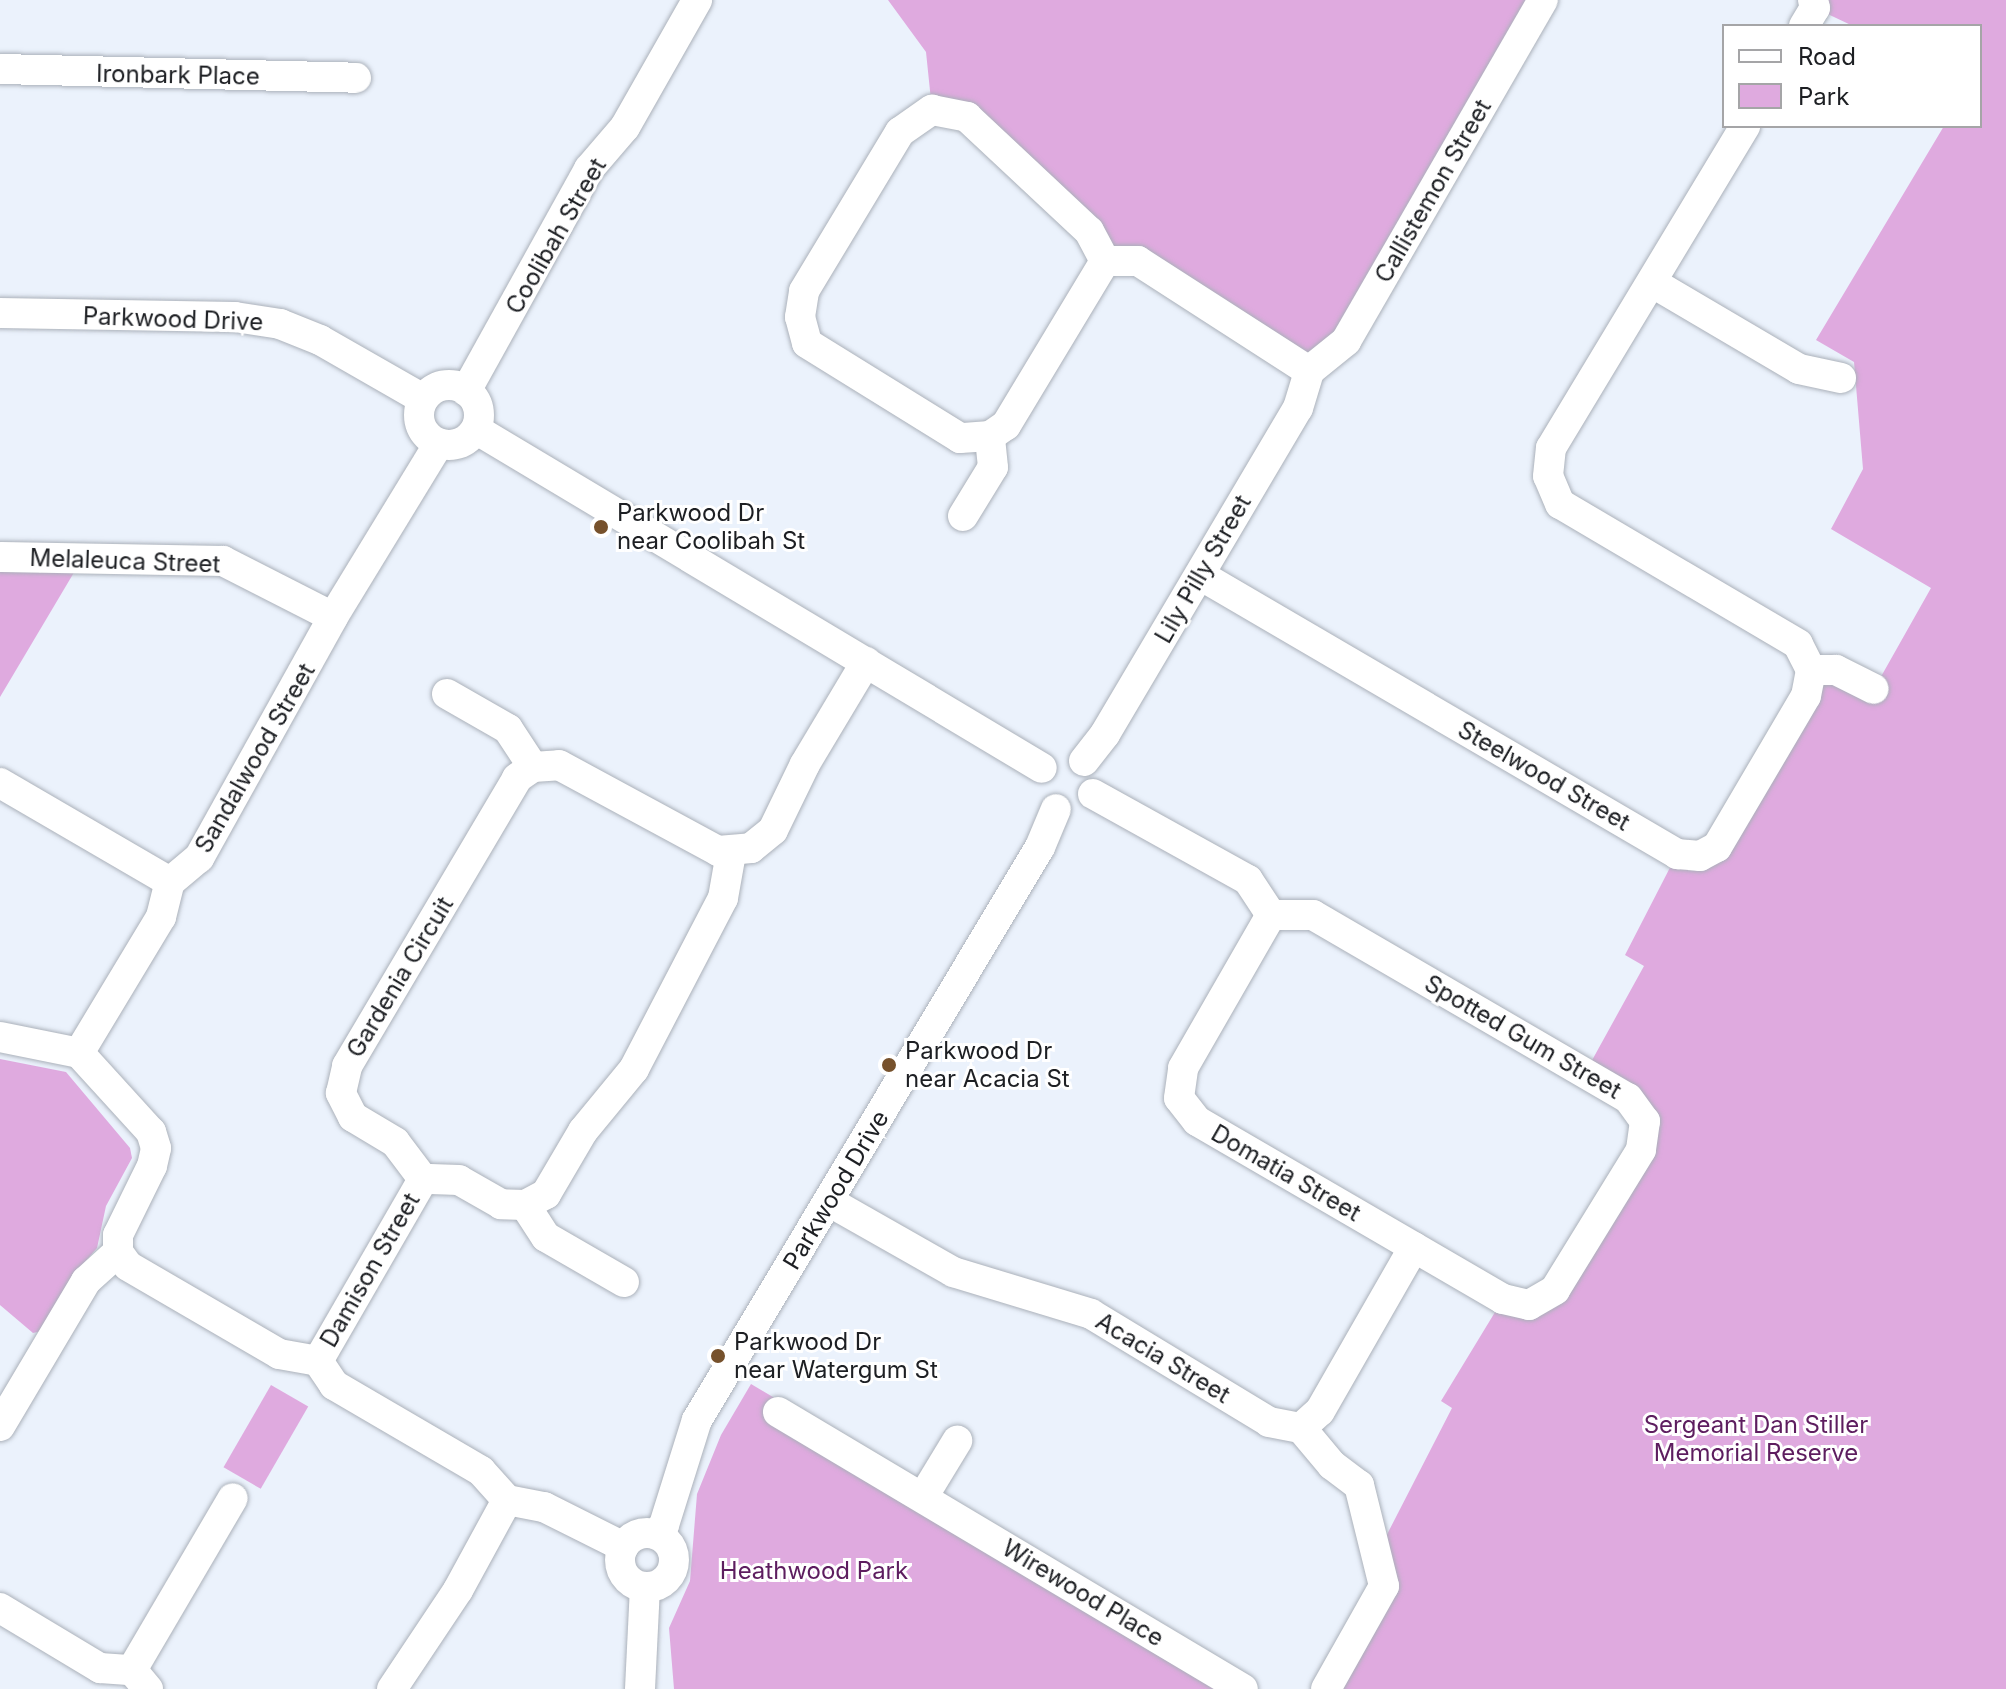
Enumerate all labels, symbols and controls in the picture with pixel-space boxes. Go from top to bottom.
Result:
legend [1722,24,1982,128]
text: Road [1798,42,1856,71]
street label: Ironbark Place [96,59,260,91]
text: Park [1798,82,1849,111]
street label: Callistemon Street [1369,94,1497,288]
street label: Coolibah Street [500,153,612,319]
street label: Parkwood Drive [82,301,264,337]
street label: Lily Pilly Street [1149,490,1257,648]
place label: Parkwood Dr near Coolibah St [617,499,805,555]
marker: Parkwood Dr near Coolibah St [592,518,610,536]
street label: Melaleuca Street [29,543,221,579]
street label: Sandalwood Street [189,658,321,858]
street label: Steelwood Street [1453,715,1635,837]
street label: Gardenia Circuit [341,891,459,1063]
street label: Spotted Gum Street [1419,969,1627,1105]
place label: Parkwood Dr near Acacia St [905,1037,1070,1093]
marker: Parkwood Dr near Acacia St [880,1056,898,1074]
street label: Parkwood Drive [777,1105,895,1275]
street label: Domatia Street [1206,1119,1366,1227]
street label: Damison Street [314,1188,426,1352]
street label: Acacia Street [1091,1307,1235,1409]
place label: Parkwood Dr near Watergum St [734,1328,938,1384]
marker: Parkwood Dr near Watergum St [709,1347,727,1365]
park label: Sergeant Dan Stiller Memorial Reserve [1644,1411,1868,1467]
street label: Wirewood Place [997,1533,1169,1653]
park label: Heathwood Park [720,1557,908,1585]

